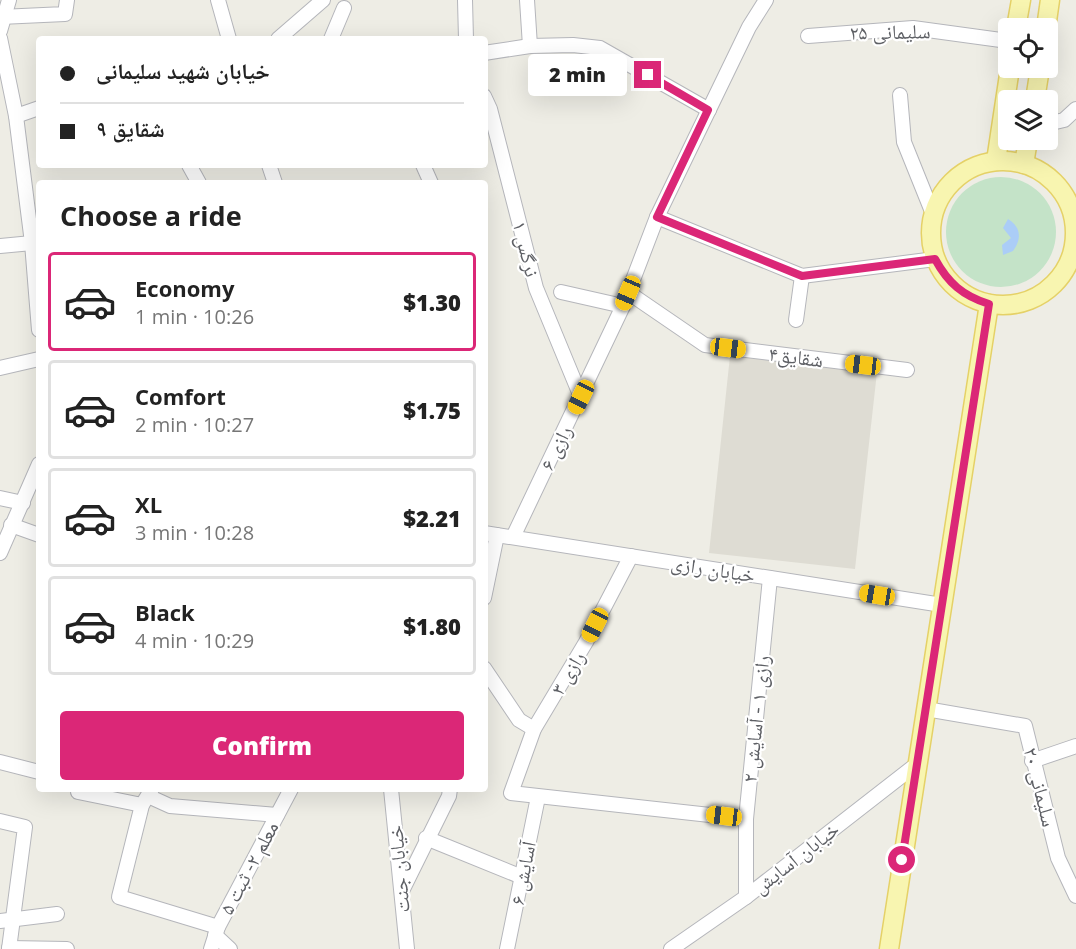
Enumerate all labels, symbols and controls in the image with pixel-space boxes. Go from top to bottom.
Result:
street label: سلیمانی ۲۵ [849,17,931,46]
map controls [998,18,1058,150]
button: locate [998,18,1058,78]
callout: 2 min [528,54,627,96]
text: خیابان شهید سلیمانی [96,55,270,85]
text: 2 min [549,61,606,88]
route end [634,61,661,88]
button: layers [998,90,1058,150]
text: شقایق ۹ [96,113,165,143]
text: Choose a ride [60,197,242,234]
street label: نرگس ۱ [507,218,546,280]
text: Economy [135,273,234,303]
car [613,273,643,313]
icon: car [63,275,117,329]
text: $1.30 [403,287,461,317]
text: 1 min · 10:26 [135,303,254,330]
car [709,337,747,359]
street label: شقایق۴ [767,340,825,373]
car [844,354,882,376]
car [565,377,597,417]
text: Comfort [135,381,226,411]
icon: car [63,383,117,437]
text: $1.75 [403,395,461,425]
text: 2 min · 10:27 [135,411,254,438]
street label: رازی ۶ [533,421,578,475]
text: XL [135,489,162,519]
icon: car [63,491,117,545]
text: $2.21 [403,503,461,533]
text: 3 min · 10:28 [135,519,254,546]
street label: خیابان رازی [669,549,757,589]
car [858,583,896,607]
text: Black [135,597,195,627]
icon: car [63,599,117,653]
car [579,605,611,645]
text: $1.80 [403,611,461,641]
text: 4 min · 10:29 [135,627,254,654]
street label: رازی ۳ [544,646,591,700]
street label: رازی ۱ - آسایش ۲ [735,654,776,784]
button: Confirm [60,711,464,780]
street label: سلیمانی ۲۰ [1018,744,1063,829]
car [705,805,743,827]
street label: خیابان آسایش [747,815,845,900]
street label: معلم ۲- ثبت ۵ [213,816,285,920]
street label: خیابان جنت [381,824,416,914]
street label: آسایش ۶ [503,838,542,907]
route start [888,846,915,873]

